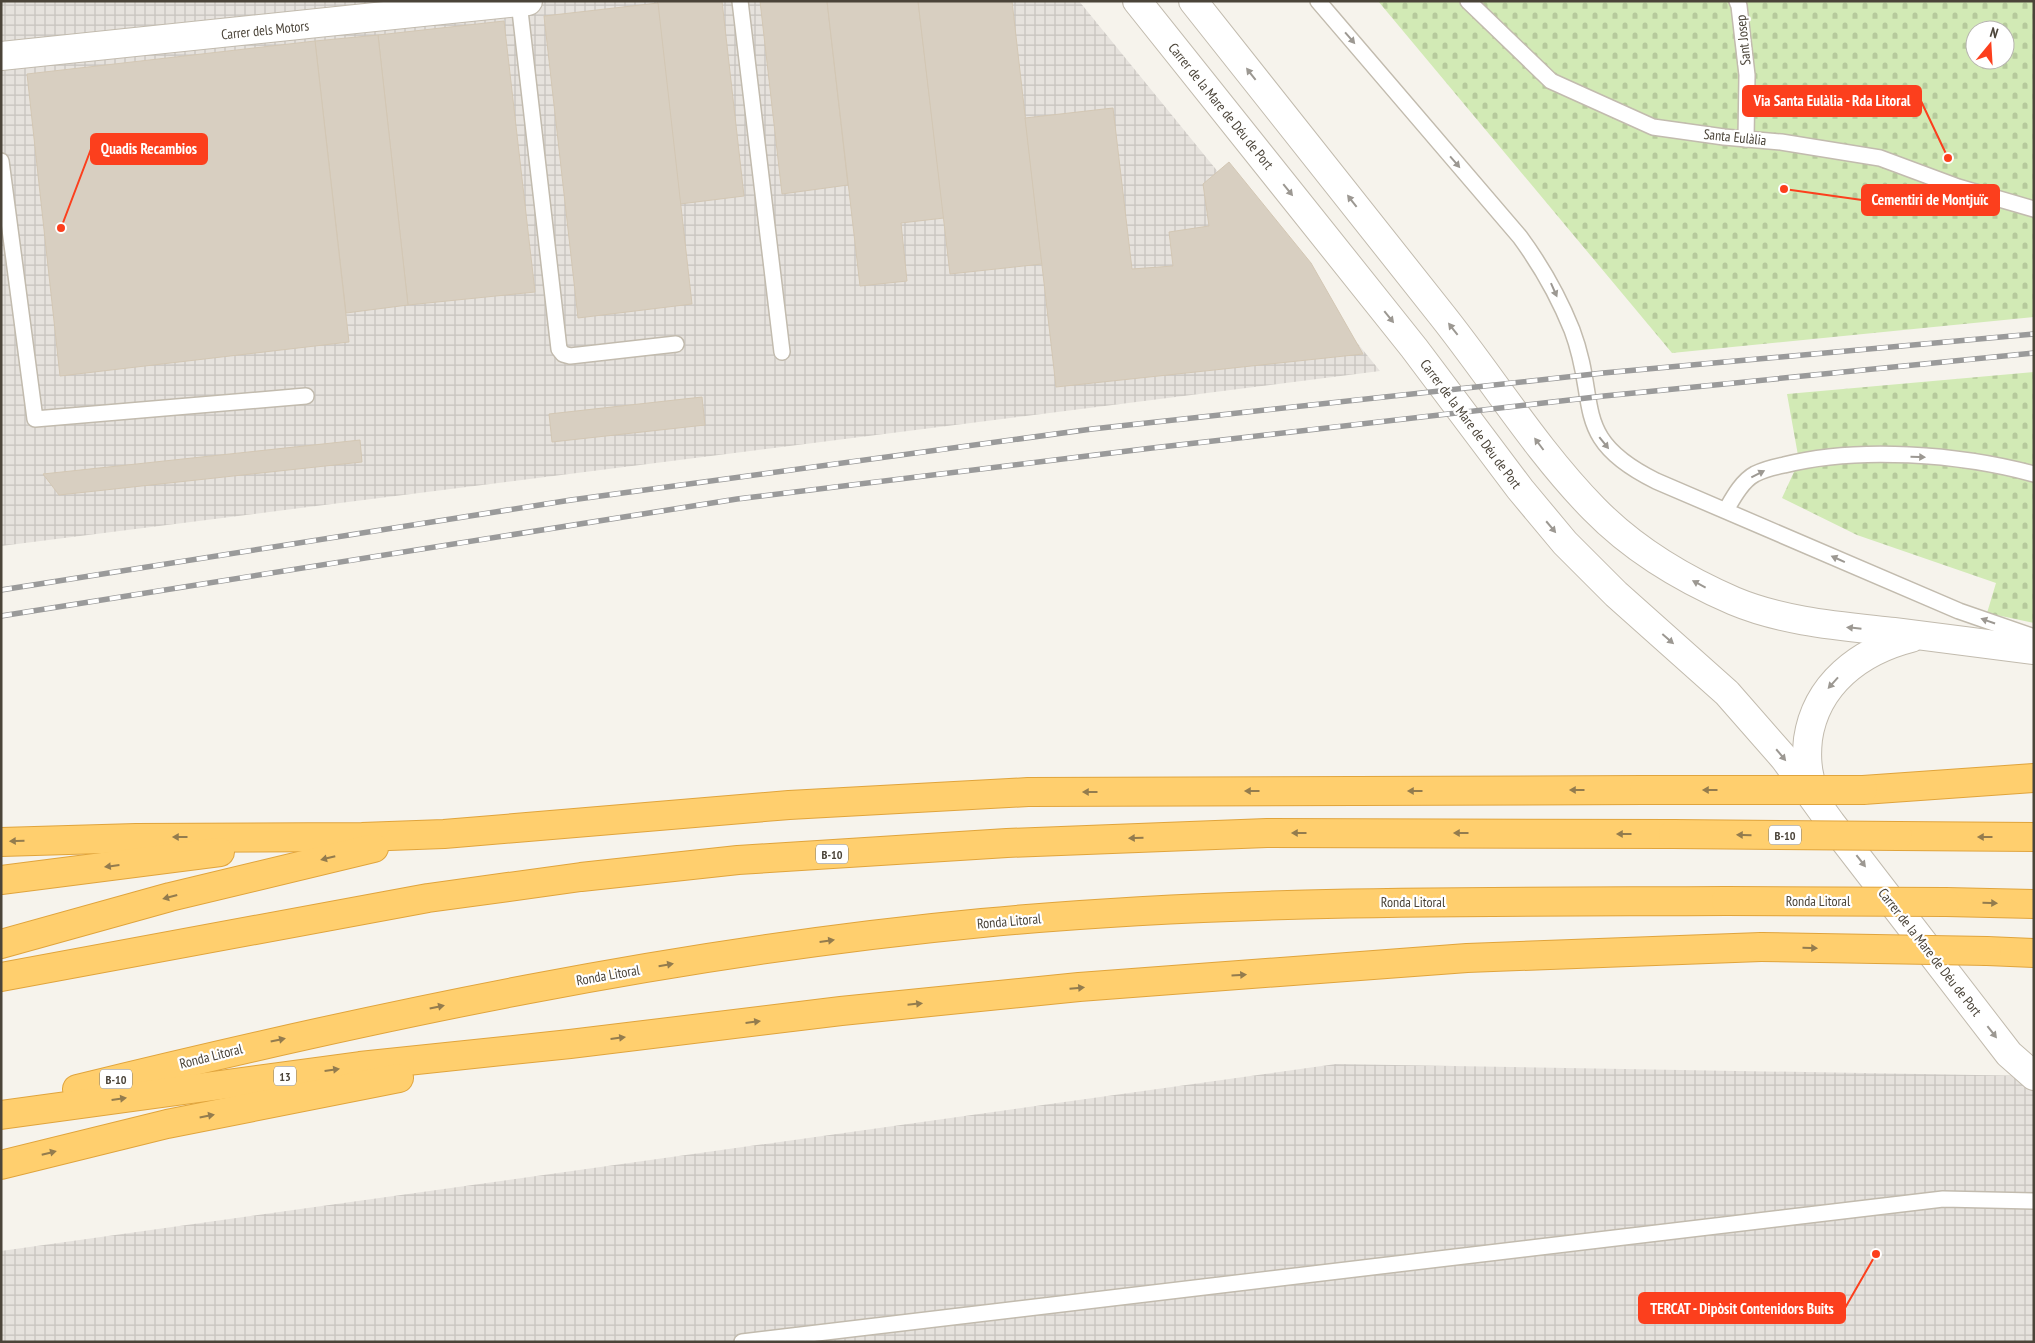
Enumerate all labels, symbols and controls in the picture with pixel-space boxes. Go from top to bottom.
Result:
street label: Sant Josep [1731,14,1755,66]
street label: Carrer dels Motors [220,16,310,44]
north arrow [1965,20,2015,70]
text: N [1988,23,2000,42]
one-way arrow [1344,32,1356,44]
street label: Carrer de la Mare de Déu de Port [1164,39,1278,173]
one-way arrow [1245,68,1256,81]
callout: Via Santa Eulàlia - Rda Litoral [1743,86,1921,116]
text: Via Santa Eulàlia - Rda Litoral [1752,91,1911,110]
street label: Santa Eulàlia [1703,125,1767,149]
callout: Quadis Recambios [91,134,207,164]
text: Quadis Recambios [101,139,197,158]
one-way arrow [1450,155,1461,168]
one-way arrow [1282,183,1293,196]
callout: Cementiri de Montjuïc [1862,185,1999,215]
text: Cementiri de Montjuïc [1871,190,1989,209]
one-way arrow [1346,195,1357,208]
one-way arrow [1551,283,1559,297]
one-way arrow [1384,310,1395,323]
one-way arrow [1448,322,1458,335]
street label: Carrer de la Mare de Déu de Port [1416,356,1526,492]
one-way arrow [1599,436,1610,449]
one-way arrow [1534,438,1545,451]
one-way arrow [1910,453,1926,461]
one-way arrow [1751,470,1765,478]
one-way arrow [1546,520,1557,533]
one-way arrow [1831,554,1845,562]
one-way arrow [1692,580,1706,588]
one-way arrow [1980,617,1995,624]
one-way arrow [1846,624,1862,632]
one-way arrow [1662,633,1674,644]
one-way arrow [1827,676,1839,688]
one-way arrow [1776,749,1787,762]
one-way arrow [1569,786,1585,794]
one-way arrow [1701,786,1717,794]
one-way arrow [1244,787,1260,795]
one-way arrow [1407,787,1423,795]
one-way arrow [1082,788,1098,796]
road number: B-10 [1769,826,1801,844]
one-way arrow [1291,829,1307,837]
one-way arrow [1453,829,1469,837]
one-way arrow [1616,830,1632,838]
one-way arrow [1736,831,1752,839]
one-way arrow [171,833,187,841]
one-way arrow [1977,833,1993,841]
one-way arrow [1128,834,1144,842]
one-way arrow [9,838,25,846]
road number: B-10 [816,844,848,864]
one-way arrow [320,854,335,862]
one-way arrow [1855,855,1866,868]
one-way arrow [103,862,119,870]
street label: Carrer de la Mare de Déu de Port [1874,884,1986,1020]
street label: Ronda Litoral [1786,892,1851,910]
one-way arrow [162,893,177,901]
street label: Ronda Litoral [1381,893,1446,911]
one-way arrow [1982,899,1998,907]
street label: Ronda Litoral [976,909,1043,933]
one-way arrow [819,937,835,945]
one-way arrow [1802,944,1818,952]
street label: Ronda Litoral [575,960,642,989]
one-way arrow [658,960,674,968]
one-way arrow [1231,971,1247,979]
one-way arrow [1069,983,1085,991]
one-way arrow [907,1000,923,1008]
one-way arrow [430,1003,445,1011]
one-way arrow [746,1018,762,1026]
one-way arrow [1986,1025,1997,1038]
one-way arrow [610,1034,626,1042]
one-way arrow [271,1036,287,1044]
street label: Ronda Litoral [178,1039,245,1073]
one-way arrow [324,1065,340,1073]
road number: 13 [274,1066,296,1086]
road number: B-10 [100,1070,132,1088]
one-way arrow [111,1094,127,1102]
one-way arrow [199,1112,214,1120]
one-way arrow [41,1149,56,1157]
callout: TERCAT - Dipòsit Contenidors Buits [1639,1293,1845,1323]
text: TERCAT - Dipòsit Contenidors Buits [1650,1299,1834,1318]

